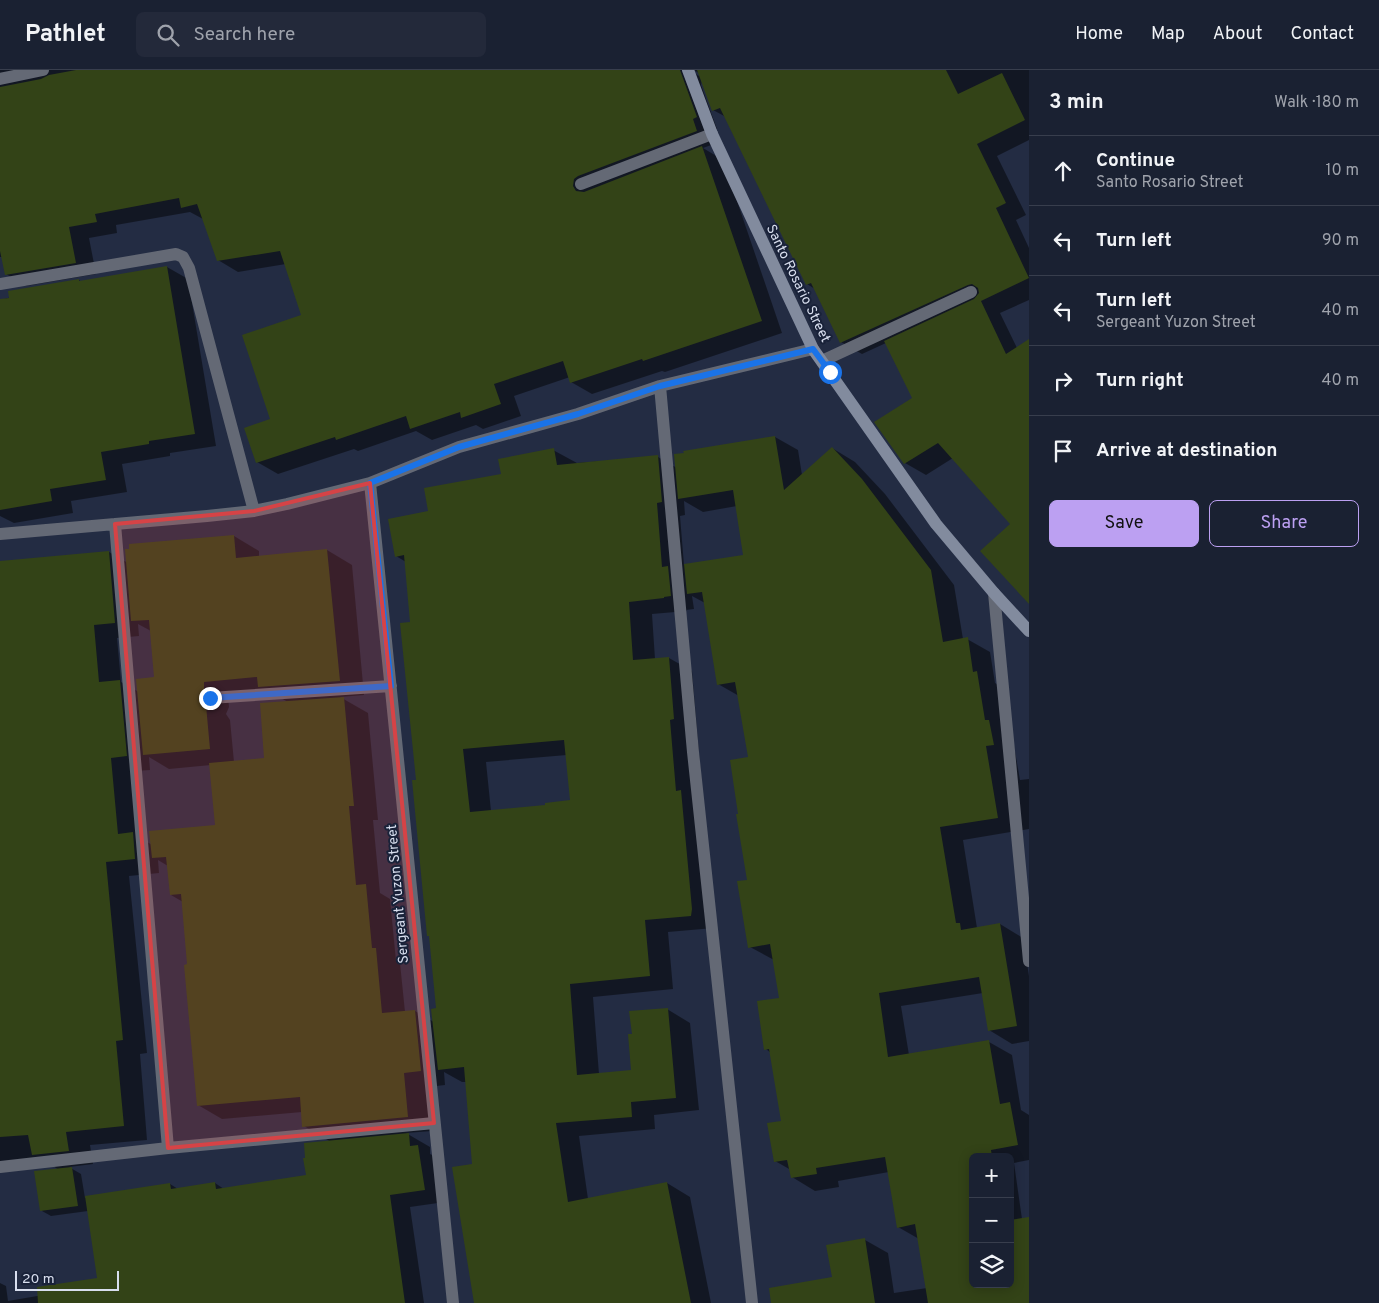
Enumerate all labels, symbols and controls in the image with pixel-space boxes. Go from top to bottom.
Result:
search box [136,12,486,57]
text: Pathlet [25,20,106,50]
icon: search [154,21,182,49]
text: Search here [194,23,295,47]
text: Home [1075,23,1123,46]
text: Map [1151,23,1185,46]
text: About [1213,23,1262,46]
text: Contact [1290,23,1354,46]
text: 3 min [1049,89,1104,116]
text: Walk · 180 m [1274,93,1359,113]
text: Continue [1096,149,1175,173]
icon: ahead [1049,157,1077,185]
text: 10 m [1325,161,1359,181]
text: Santo Rosario Street [1096,173,1243,193]
street label: Santo Rosario Street [762,222,834,345]
icon: left [1049,227,1077,255]
text: Turn left [1096,229,1172,253]
text: 90 m [1322,231,1359,251]
text: Turn left [1096,289,1172,313]
icon: left [1049,297,1077,325]
text: 40 m [1321,301,1359,321]
text: Sergeant Yuzon Street [1096,313,1256,333]
route start [819,361,842,384]
icon: right [1049,367,1077,395]
text: Turn right [1096,369,1184,393]
text: 40 m [1321,371,1359,391]
icon: arrive [1049,437,1077,465]
text: Arrive at destination [1096,439,1277,463]
button: Save [1049,500,1199,547]
button: Share [1209,500,1359,547]
route end [199,687,222,710]
street label: Sergeant Yuzon Street [384,824,413,964]
map controls [969,1153,1014,1288]
button: + [969,1153,1014,1198]
button: − [969,1198,1014,1243]
button: layers [969,1243,1014,1288]
scale bar [15,1268,119,1291]
text: 20 m [22,1271,55,1288]

